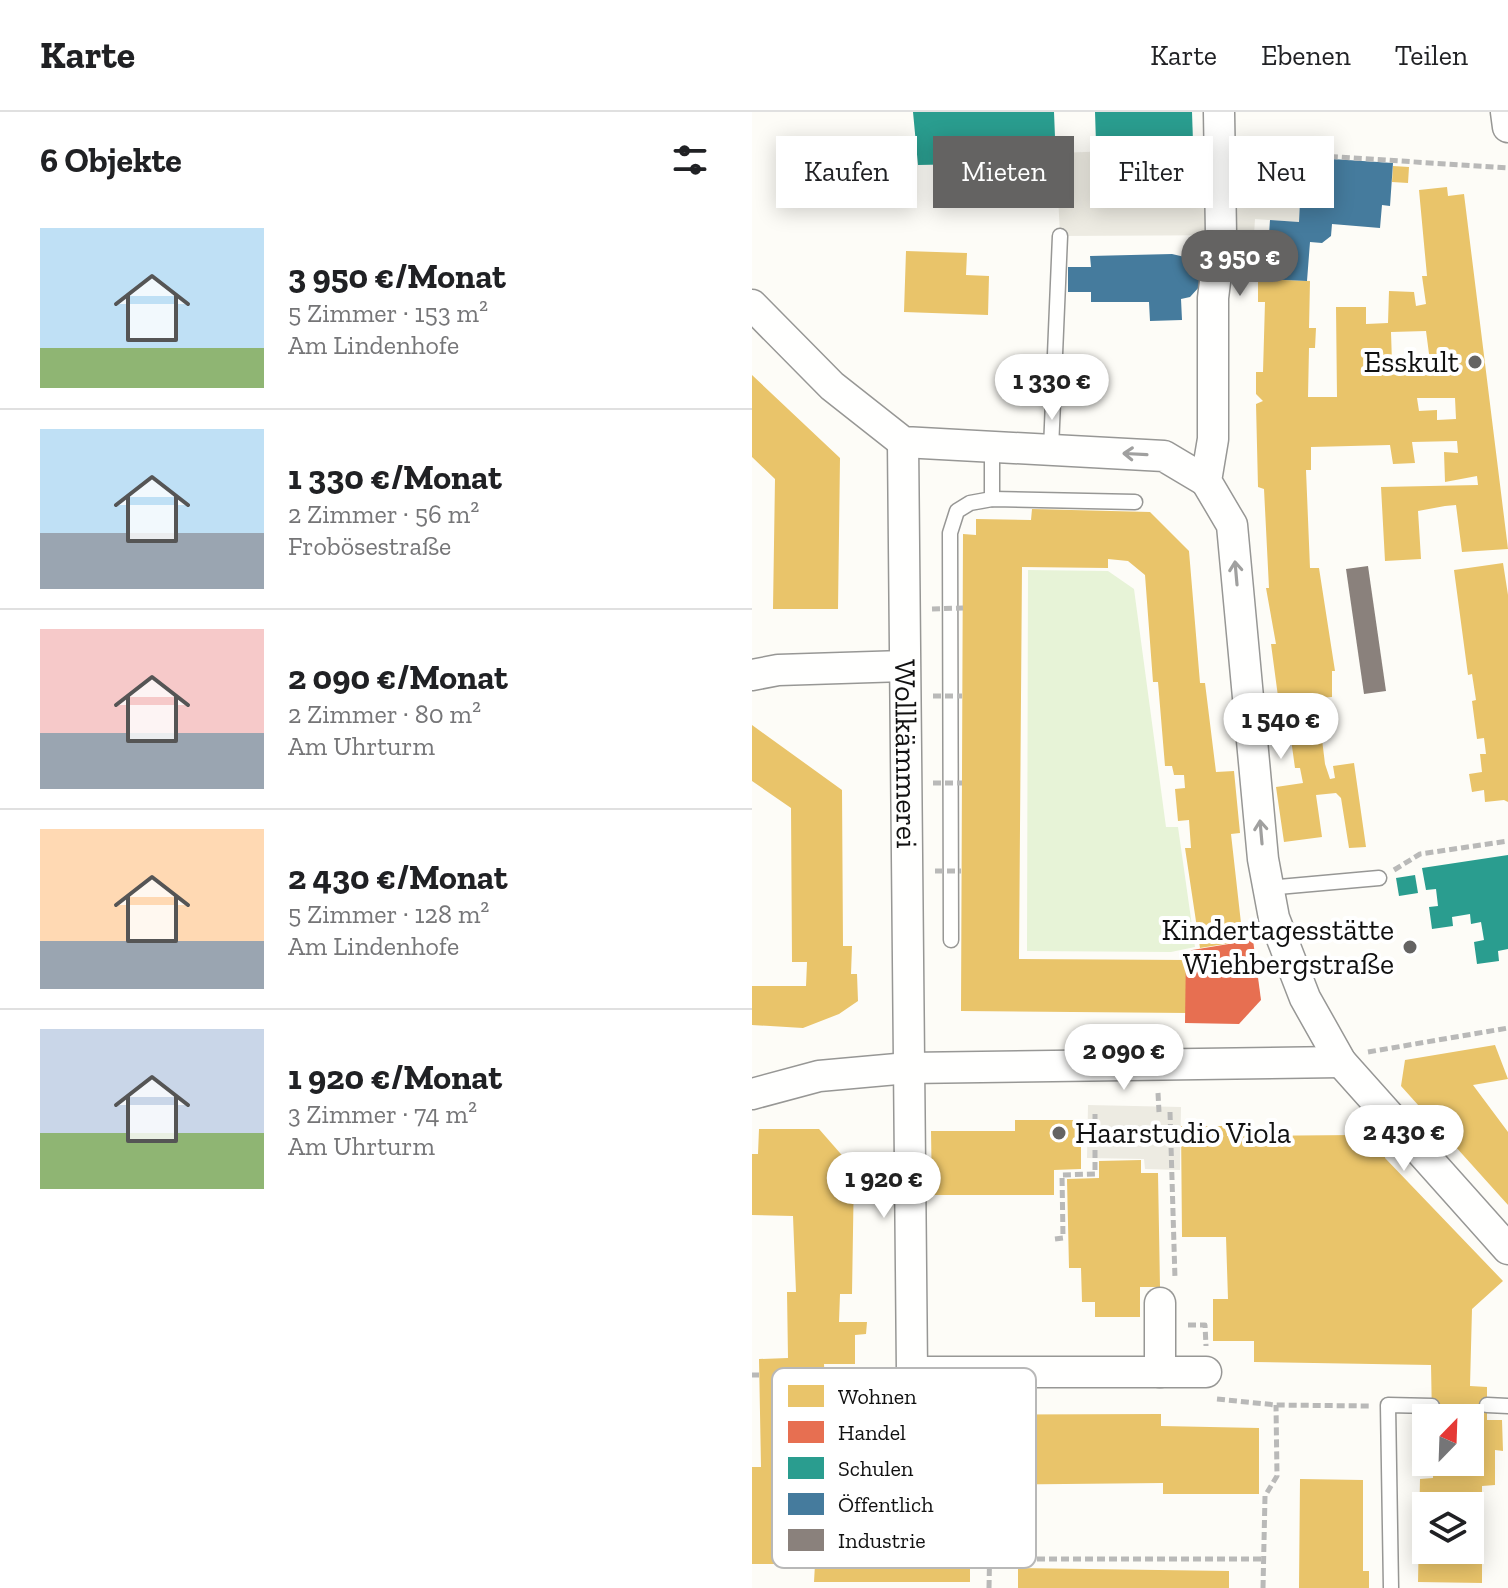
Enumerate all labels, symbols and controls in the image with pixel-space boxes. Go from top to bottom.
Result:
text: Karte [40,32,135,78]
text: Karte [1150,39,1217,72]
text: Ebenen [1261,39,1351,72]
text: Teilen [1395,39,1468,72]
chip: Kaufen [776,136,917,208]
chip: Mieten [933,136,1074,208]
chip: Filter [1090,136,1213,208]
chip: Neu [1229,136,1334,208]
icon: filters [668,138,712,182]
text: 6 Objekte [40,140,182,181]
pin: 3 950 € [1166,230,1314,298]
text: 3 950 € [1199,240,1281,272]
text: 3 950 €/Monat [288,256,506,297]
icon: home [104,260,200,356]
text: 5 Zimmer · 153 m² [288,297,488,329]
text: Am Lindenhofe [288,329,459,361]
place label: Esskult [1364,344,1459,380]
marker: Esskult [1466,353,1484,371]
pin: 1 330 € [978,354,1126,422]
text: 1 330 € [1013,364,1091,396]
one-way arrow [1122,446,1149,461]
text: 1 330 €/Monat [288,457,502,498]
icon: home [104,461,200,557]
text: 2 Zimmer · 56 m² [288,498,479,530]
text: Frobösestraße [288,530,451,562]
one-way arrow [1228,560,1243,587]
text: 2 090 €/Monat [288,657,508,698]
street label: Wollkämmerei [887,659,925,849]
icon: home [104,661,200,757]
pin: 1 540 € [1207,693,1355,761]
text: 2 Zimmer · 80 m² [288,698,481,730]
text: 1 540 € [1242,703,1321,735]
text: Am Uhrturm [288,730,435,762]
one-way arrow [1253,819,1268,846]
text: 2 430 €/Monat [288,857,508,898]
icon: home [104,861,200,957]
text: 5 Zimmer · 128 m² [288,898,489,930]
place label: Kindertagesstätte Wiehbergstraße [1162,912,1394,982]
text: Am Lindenhofe [288,930,459,962]
marker: Kindertagesstätte Wiehbergstraße [1401,938,1419,956]
pin: 2 090 € [1050,1024,1198,1092]
text: 2 090 € [1083,1034,1165,1066]
text: 1 920 €/Monat [288,1057,502,1098]
icon: home [104,1061,200,1157]
text: 3 Zimmer · 74 m² [288,1098,477,1130]
pin: 2 430 € [1330,1105,1478,1173]
place label: Haarstudio Viola [1075,1115,1291,1151]
text: 2 430 € [1363,1115,1445,1147]
marker: Haarstudio Viola [1050,1124,1068,1142]
text: Am Uhrturm [288,1130,435,1162]
pin: 1 920 € [810,1152,958,1220]
text: 1 920 € [845,1162,923,1194]
legend [772,1368,1036,1568]
text: Wohnen [838,1383,917,1410]
north arrow [1412,1404,1484,1476]
map controls [1412,1404,1484,1564]
text: Handel [838,1419,906,1446]
text: Schulen [838,1455,914,1482]
text: Öffentlich [838,1491,934,1518]
button: layers [1412,1492,1484,1564]
text: Industrie [838,1527,926,1554]

